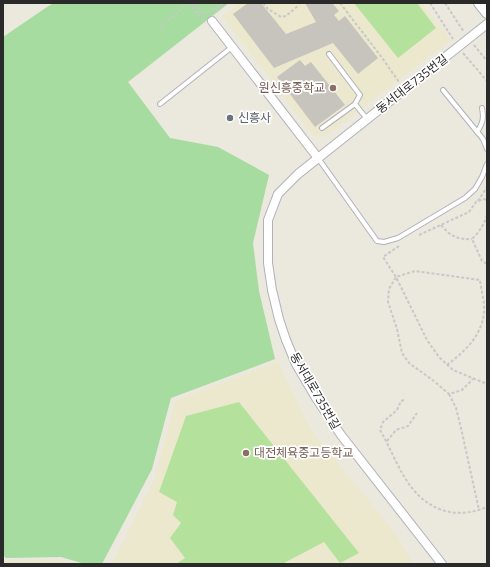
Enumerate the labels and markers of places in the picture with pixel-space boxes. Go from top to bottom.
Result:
place label: 원신흥중학교 [259,79,325,96]
marker: 원신흥중학교 [328,83,338,93]
place label: 신흥사 [238,109,271,126]
marker: 신흥사 [225,113,235,123]
place label: 대전체육중고등학교 [254,444,353,461]
marker: 대전체육중고등학교 [241,448,251,458]

